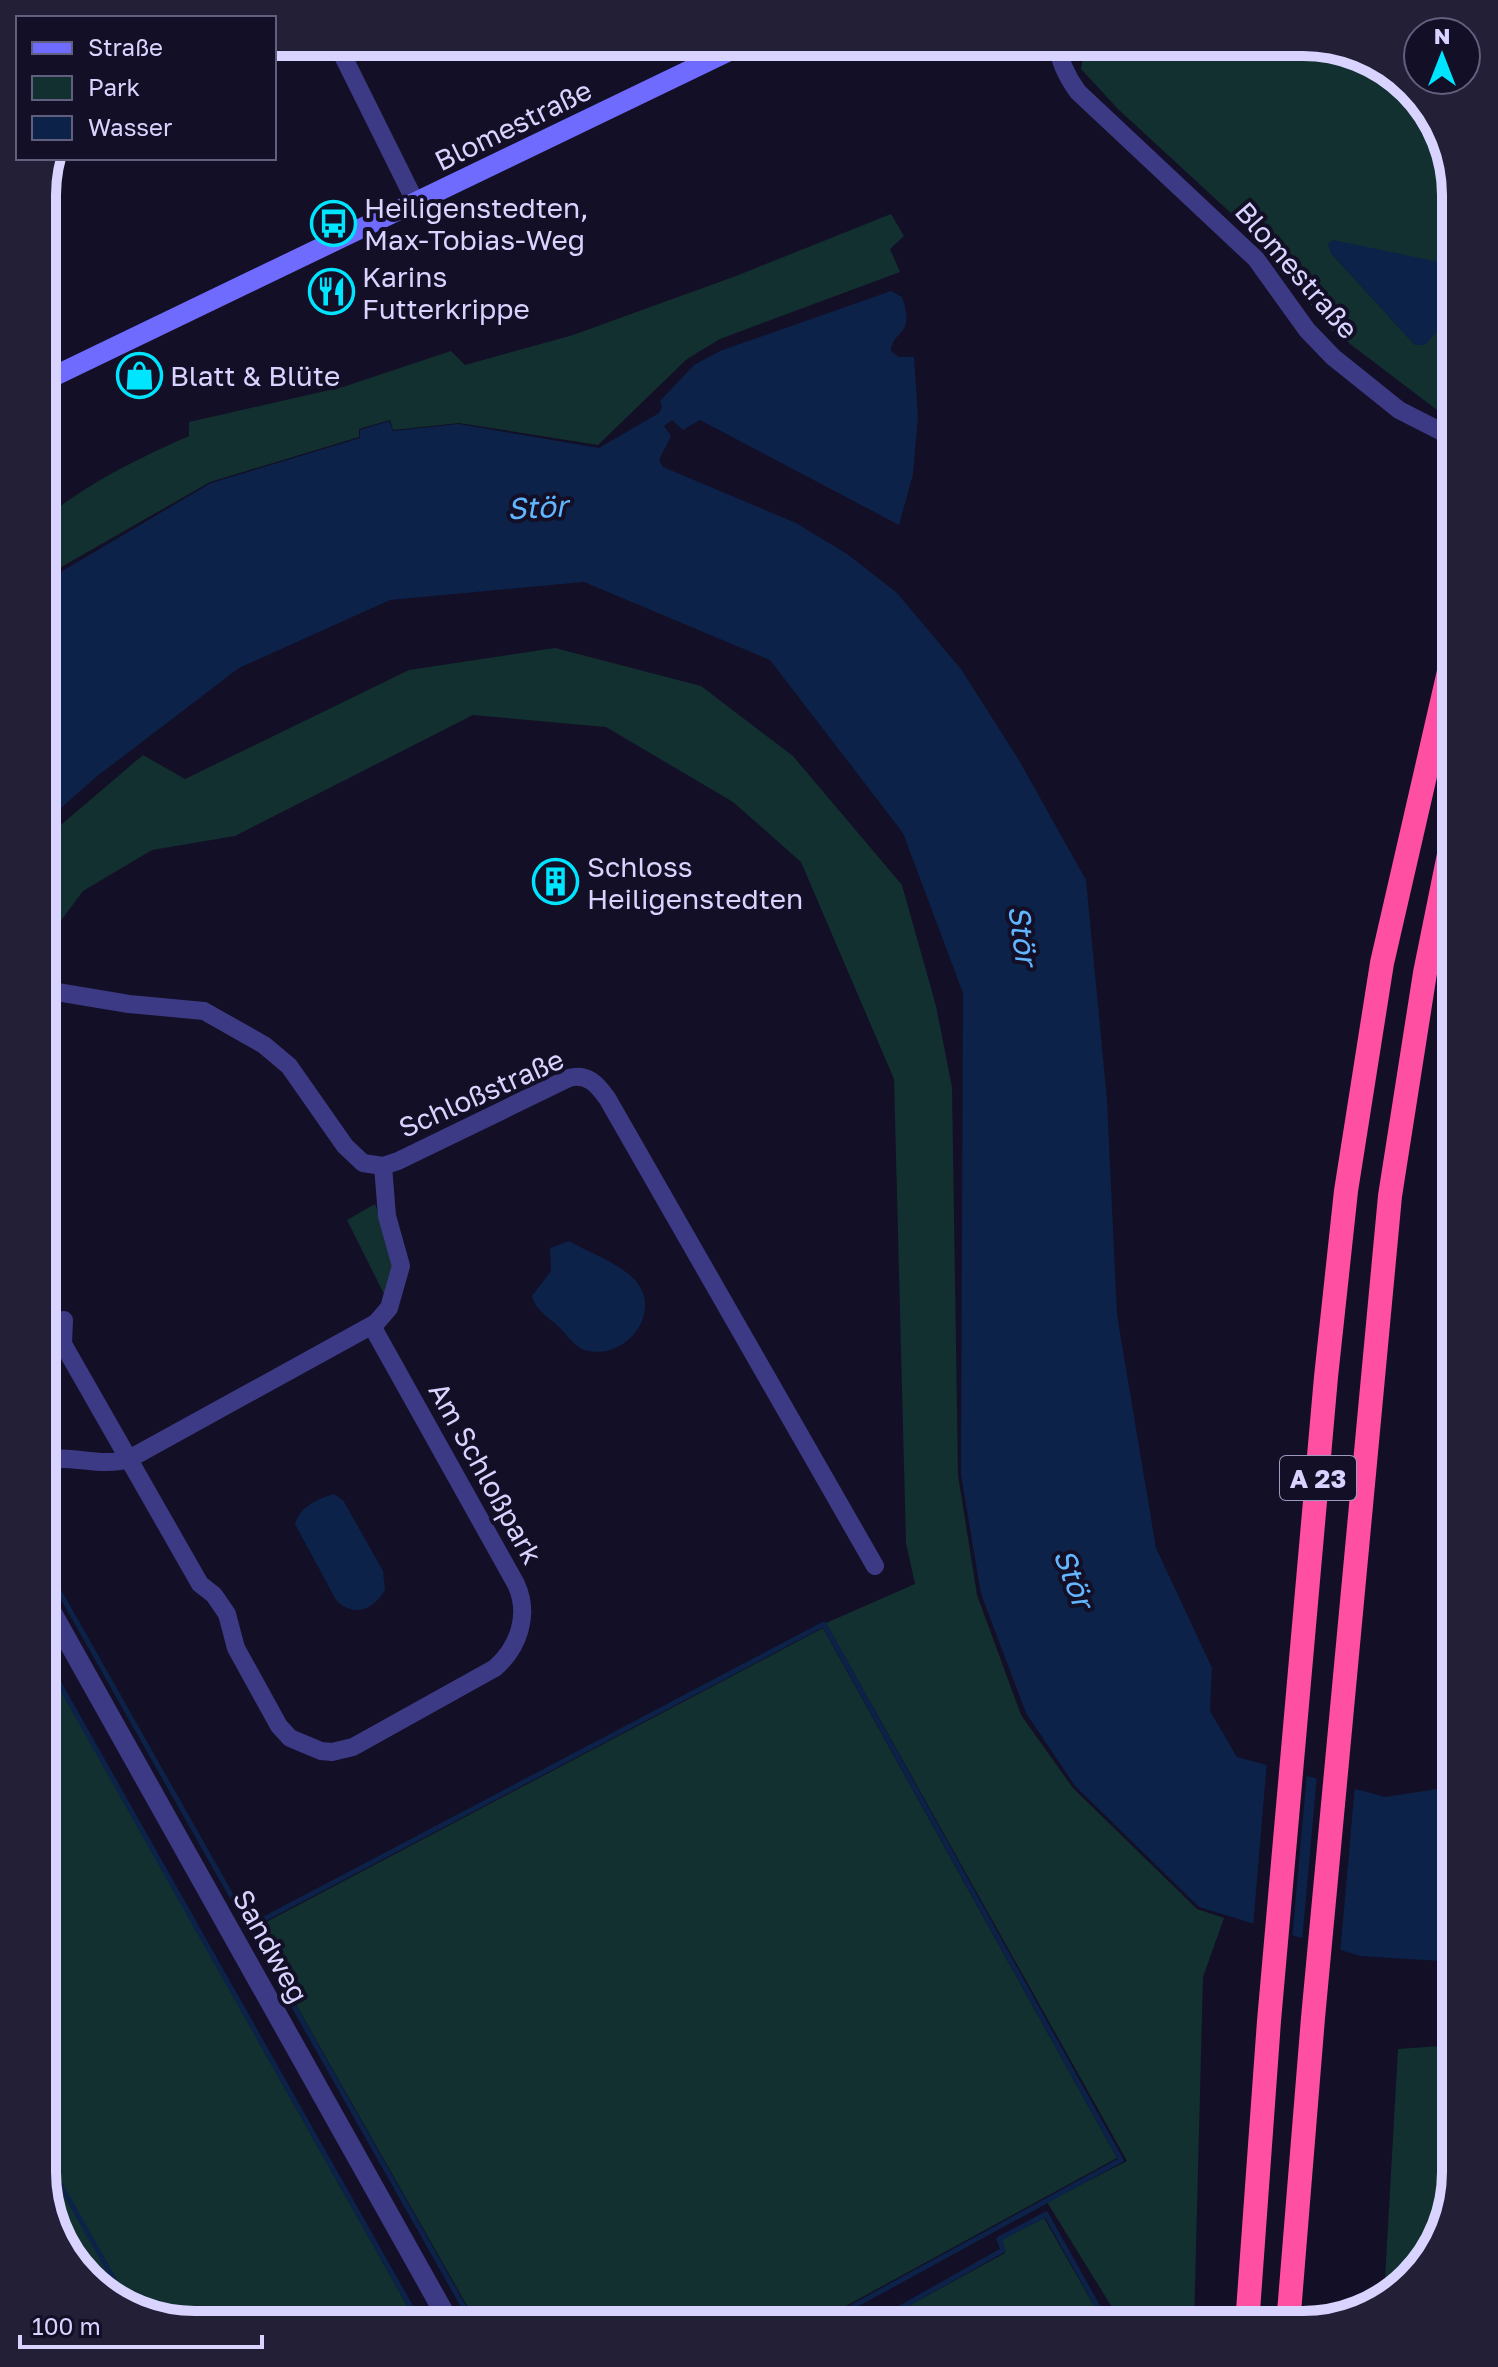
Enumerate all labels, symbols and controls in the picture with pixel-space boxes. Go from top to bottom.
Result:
legend [16,16,276,160]
north arrow [1402,16,1482,96]
text: N [1434,22,1450,49]
text: Straße [88,32,163,61]
text: Park [88,72,140,101]
street label: Blomestraße [429,73,597,177]
text: Wasser [88,112,172,141]
place label: Heiligenstedten, Max-Tobias-Weg [364,191,589,256]
street label: Blomestraße [1229,195,1365,345]
bus stop icon: Heiligenstedten, Max-Tobias-Weg [309,199,357,247]
place label: Karins Futterkrippe [362,260,530,325]
restaurant icon: Karins Futterkrippe [307,268,355,316]
shop icon: Blatt & Blüte [115,351,163,399]
place label: Blatt & Blüte [170,359,340,392]
water label: Stör [506,487,572,527]
place label: Schloss Heiligenstedten [587,850,803,915]
building icon: Schloss Heiligenstedten [532,858,580,906]
water label: Stör [1001,903,1046,972]
street label: Schloßstraße [393,1042,569,1144]
street label: Am Schloßpark [422,1376,550,1570]
road number: A 23 [1280,1456,1356,1500]
water label: Stör [1046,1543,1103,1617]
street label: Sandweg [226,1884,316,2008]
scale bar [20,2299,262,2349]
text: 100 m [32,2311,101,2340]

